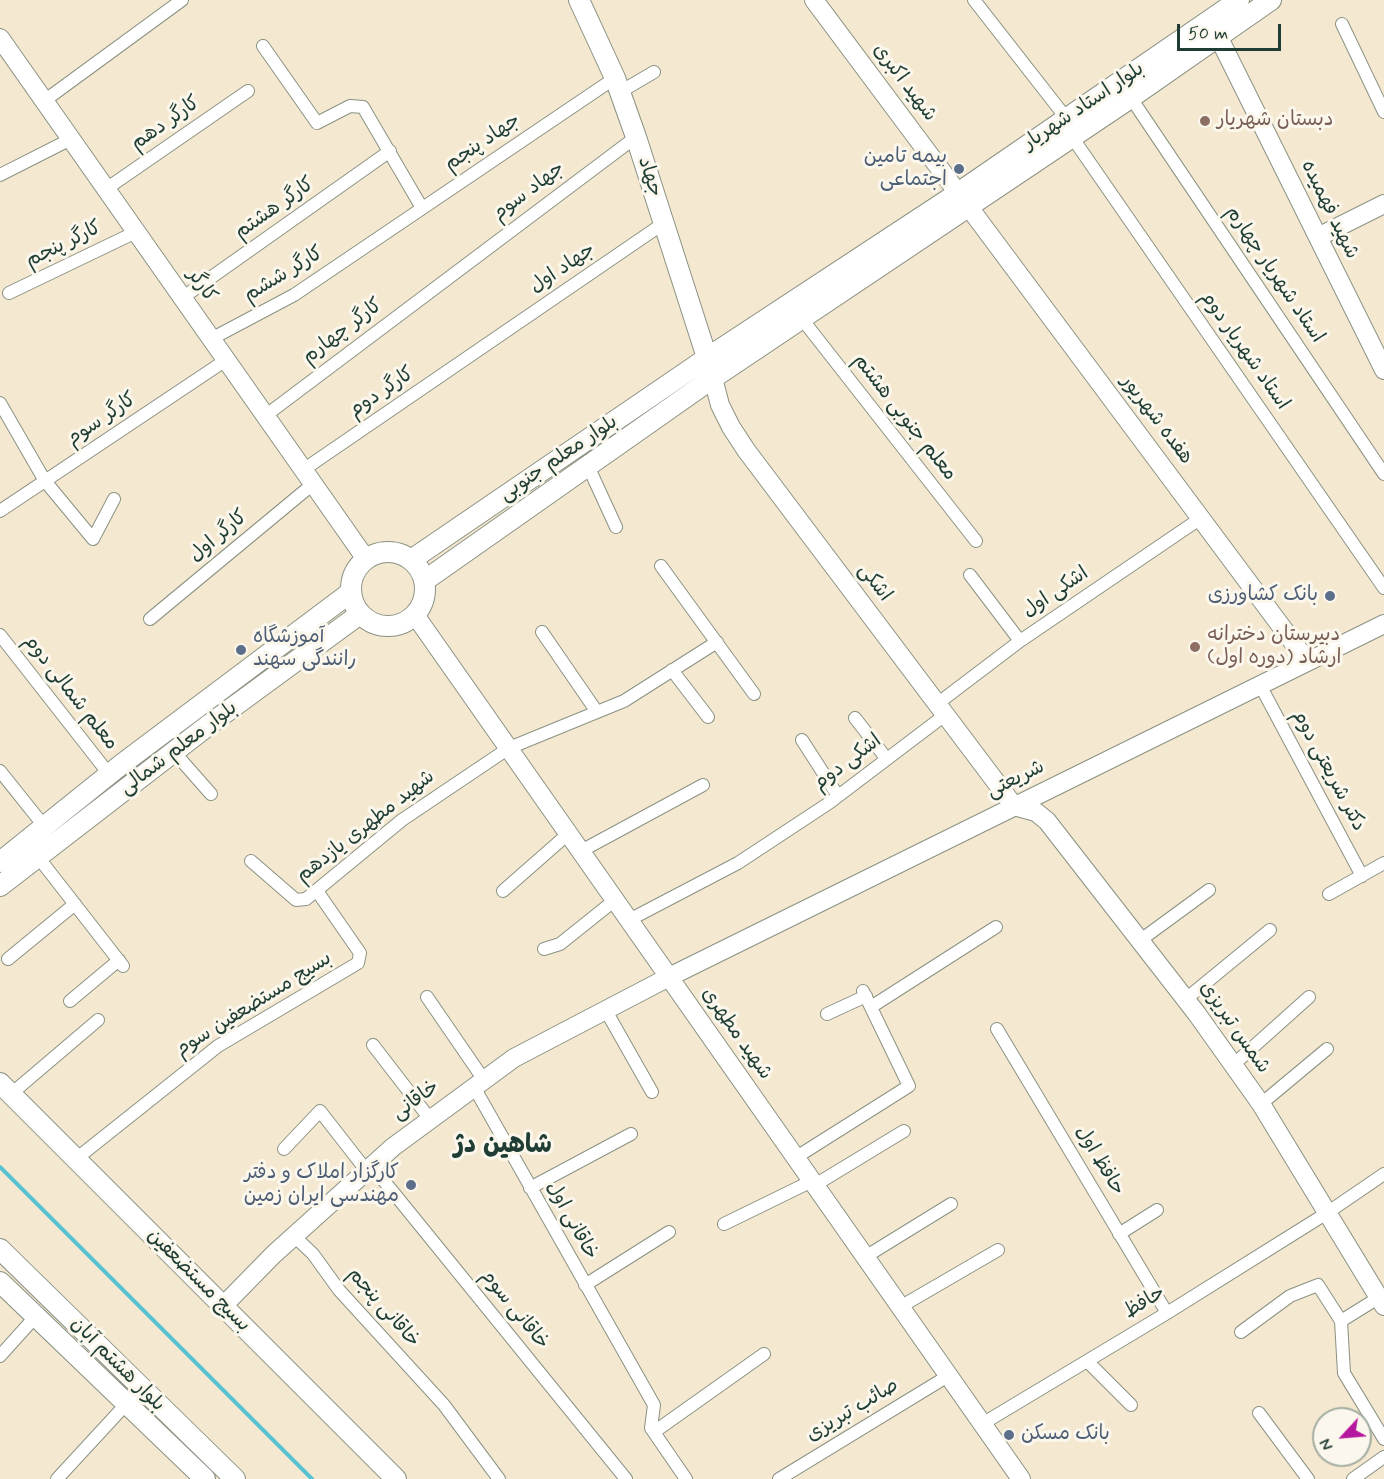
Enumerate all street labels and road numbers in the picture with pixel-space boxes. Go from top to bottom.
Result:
street label: شهید اکبری [867,39,941,127]
street label: بلوار استاد شهریار [1019,58,1149,156]
street label: کارگر دهم [127,92,205,156]
street label: جهاد پنجم [440,109,526,177]
street label: جهاد [631,154,667,200]
street label: جهاد سوم [488,157,570,227]
street label: شهید فهمیده [1295,157,1363,263]
street label: کارگر هشتم [231,173,319,245]
street label: استاد شهریار چهارم [1219,202,1329,348]
street label: کارگر پنجم [22,216,106,274]
street label: جهاد اول [526,238,600,300]
street label: کارگر ششم [240,242,328,308]
street label: کارگر [181,264,221,308]
street label: استاد شهریار دوم [1194,287,1294,415]
street label: کارگر چهارم [298,294,388,370]
street label: معلم جنوبی هشتم [847,350,961,486]
street label: کارگر دوم [345,362,419,424]
street label: هفده شهریور [1115,371,1197,469]
street label: کارگر سوم [62,388,142,452]
street label: بلوار معلم جنوبی [495,411,623,507]
street label: کارگر اول [185,506,253,568]
street label: اشکی [852,559,896,607]
street label: اشکی اول [1018,562,1094,624]
street label: معلم شمالی دوم [17,630,123,756]
street label: بلوار معلم شمالی [115,697,243,801]
street label: دکتر شریعتی دوم [1286,706,1370,836]
street label: اشکی دوم [809,730,887,796]
street label: شریعتی [983,756,1049,804]
street label: شهید مطهری یازدهم [292,765,440,889]
street label: بسیج مستضعفین سوم [171,947,337,1063]
street label: شمس تبریزی [1193,977,1275,1079]
street label: شهید مطهری [695,983,777,1085]
street label: خاقانی [388,1076,444,1126]
street label: حافظ اول [1069,1122,1129,1200]
street label: خاقانی اول [540,1178,602,1264]
street label: بسیج مستضعفین [141,1224,255,1338]
street label: خاقانی پنجم [342,1263,424,1353]
street label: خاقانی سوم [474,1265,554,1355]
street label: حافظ [1120,1281,1170,1325]
street label: بلوار هشتم آبان [65,1313,169,1417]
street label: صائب تبریزی [803,1374,903,1448]

